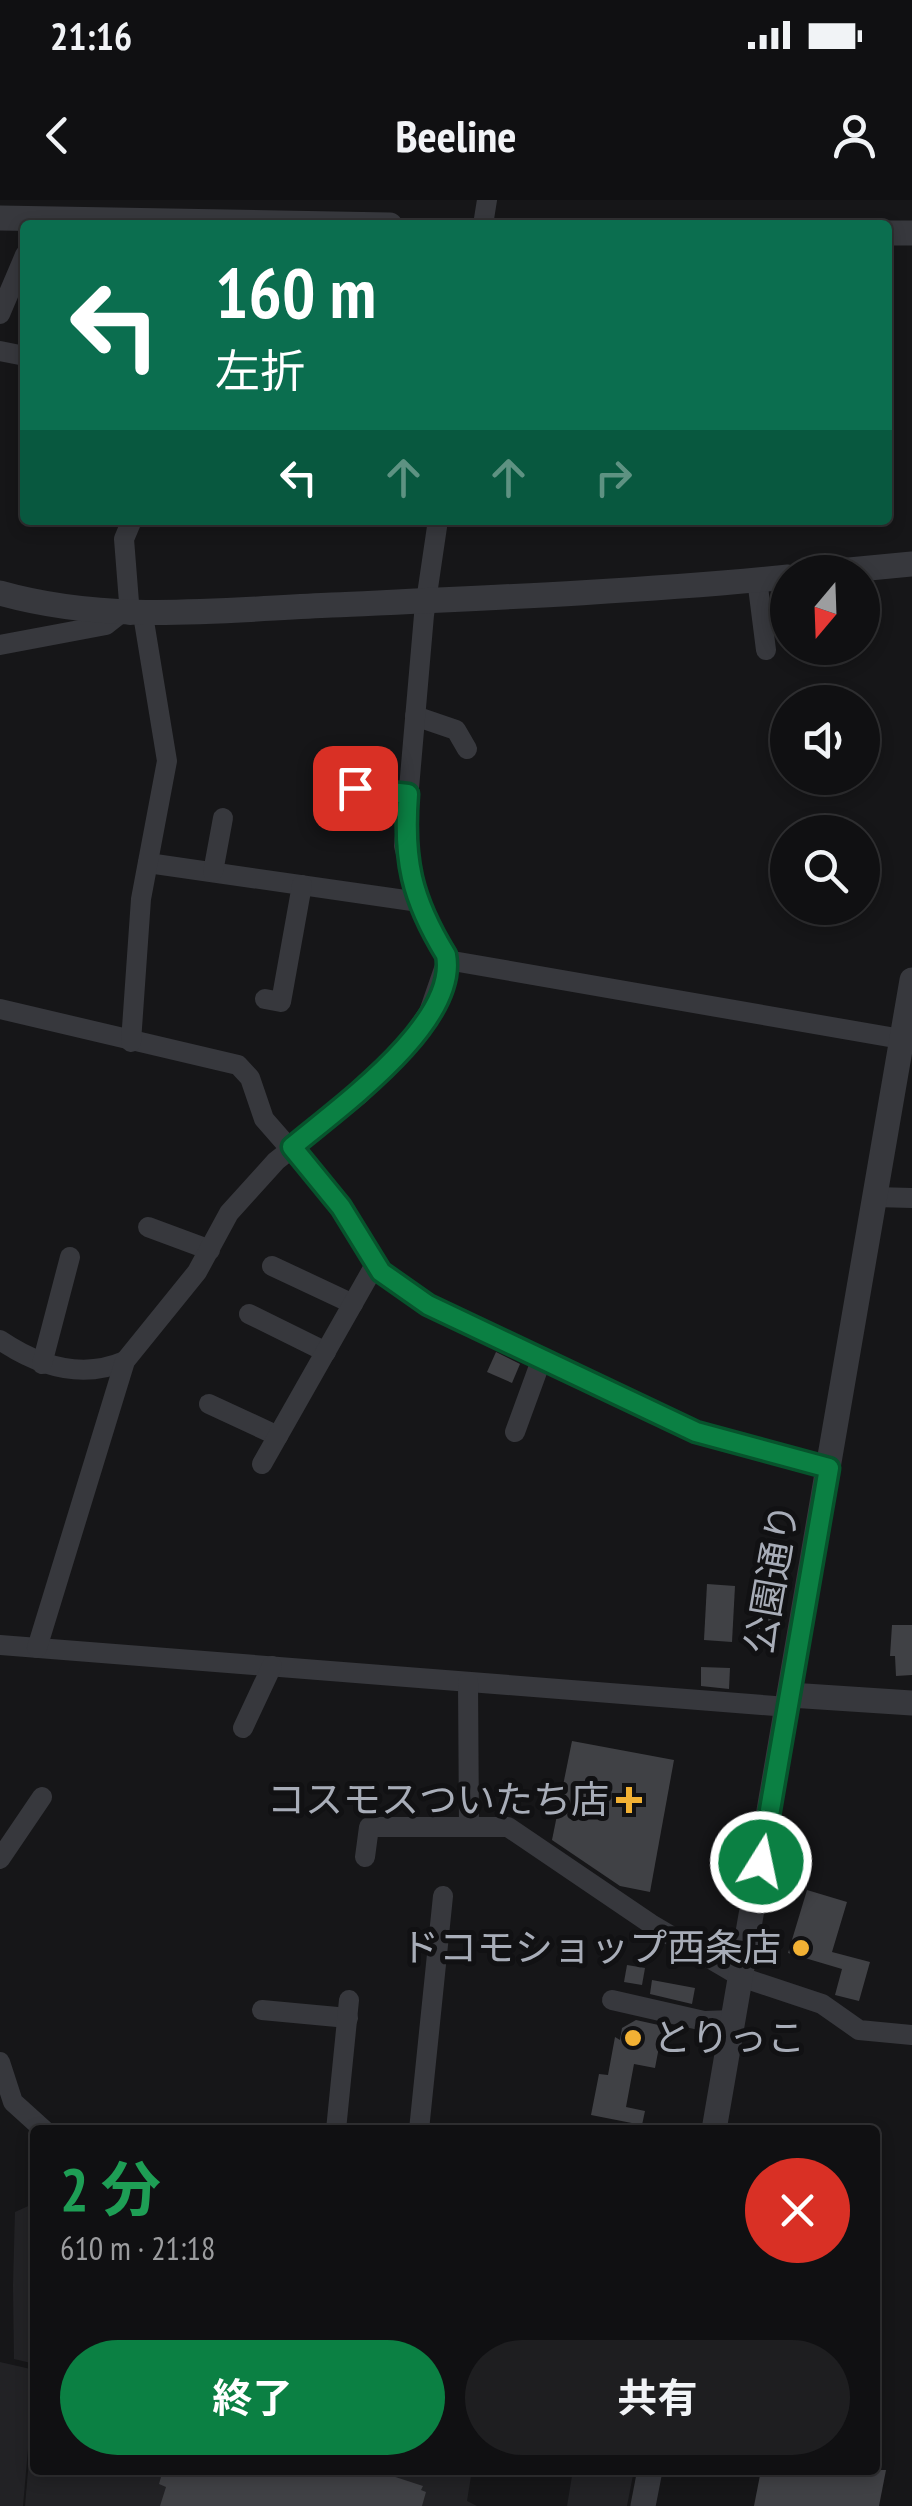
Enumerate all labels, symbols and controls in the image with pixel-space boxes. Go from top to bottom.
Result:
text: 21:16 [50,11,132,60]
text: Beeline [395,106,517,164]
icon: back [30,108,85,163]
icon: person [827,108,882,163]
text: 160 m [215,247,376,337]
icon: left [50,260,180,390]
text: 左折 [215,341,305,399]
icon: left [271,450,326,505]
icon: ahead [376,450,431,505]
icon: ahead [481,450,536,505]
icon: right [586,450,641,505]
north arrow [770,555,880,665]
map controls [770,555,880,925]
button: sound [770,685,880,795]
pin [313,746,398,831]
icon: arrive [328,761,383,816]
button: search [770,815,880,925]
street label: 公園通り [733,1500,808,1658]
place label: コスモスついたち店 [267,1774,609,1823]
marker: コスモスついたち店 [618,1789,640,1811]
position arrow [709,1810,813,1914]
place label: ドコモショップ西条店 [401,1922,781,1971]
marker: ドコモショップ西条店 [790,1937,812,1959]
place label: とりっこ [653,2012,805,2061]
marker: とりっこ [622,2027,644,2049]
text: 2 分 [60,2150,161,2228]
button: close [745,2158,850,2263]
text: 610 m · 21:18 [60,2227,215,2269]
button: 終了 [60,2340,445,2455]
button: 共有 [465,2340,850,2455]

